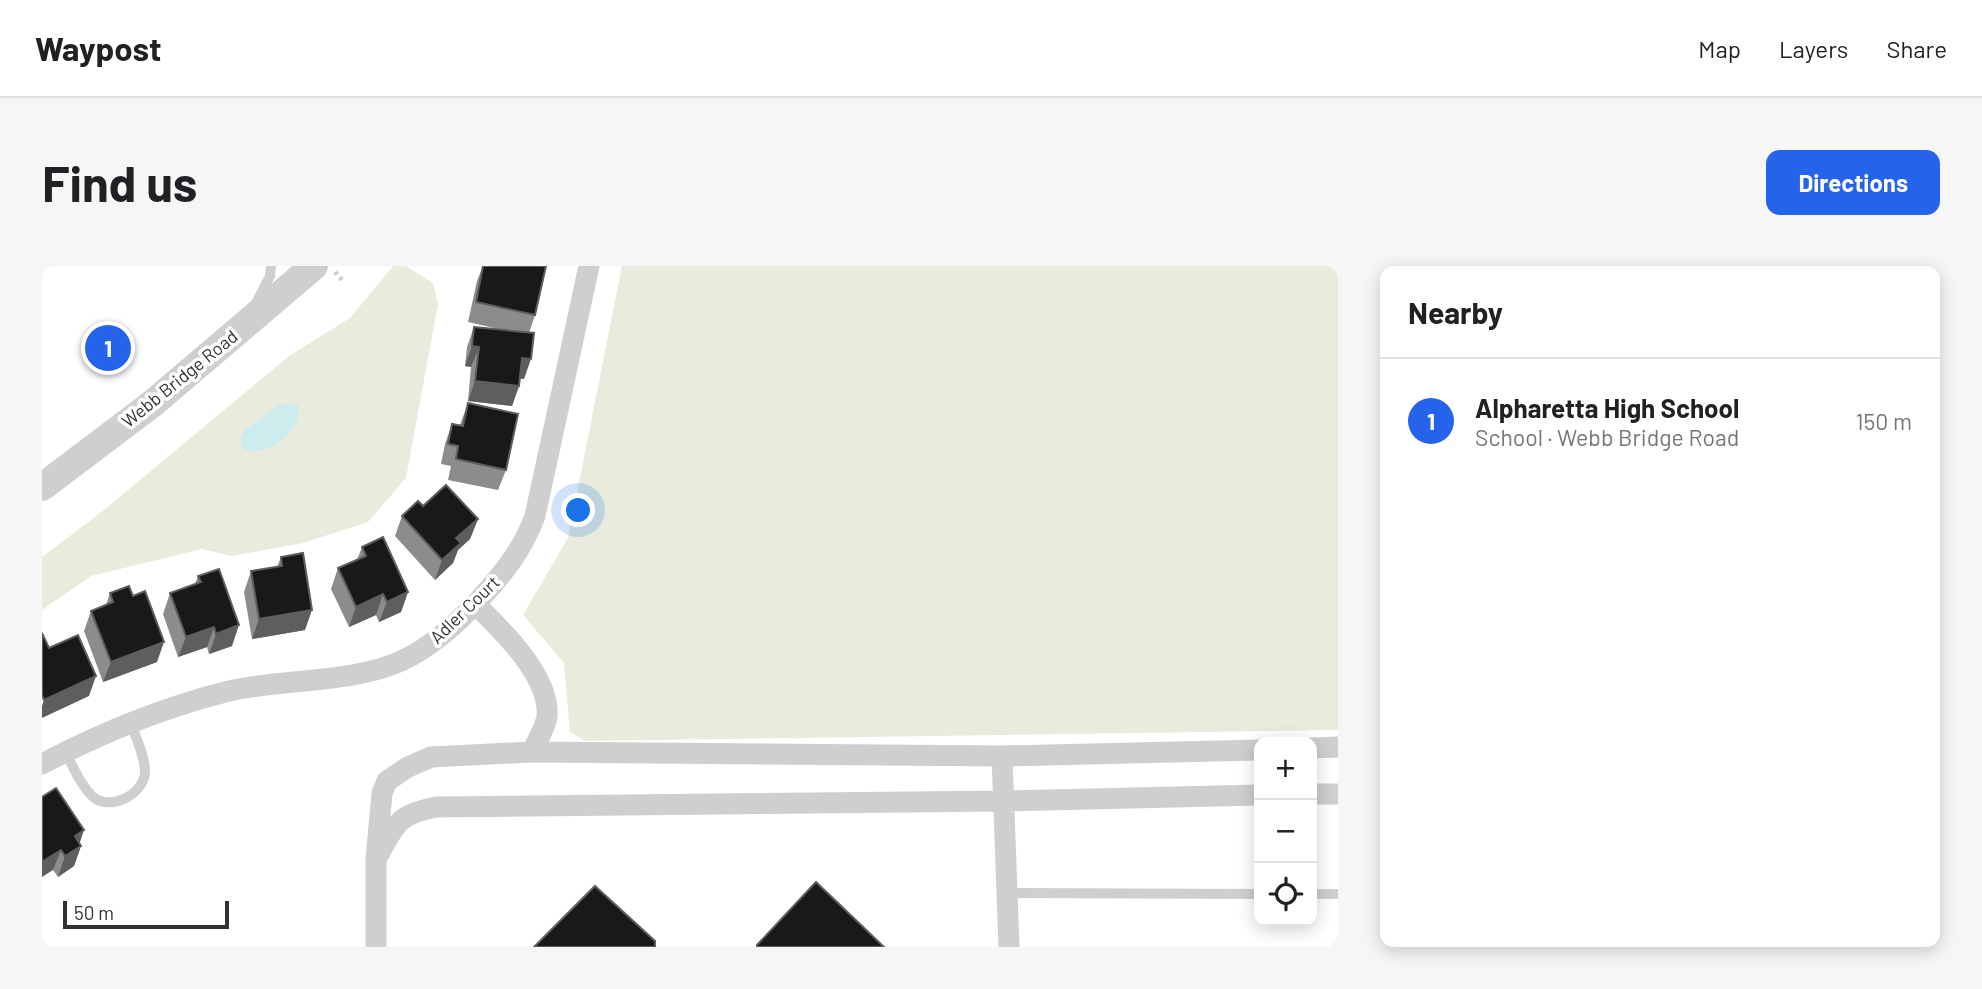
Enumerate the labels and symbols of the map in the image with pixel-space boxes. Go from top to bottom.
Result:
pin: 1 [85,322,131,374]
street label: Webb Bridge Road [117,325,242,432]
your location [561,493,595,527]
street label: Adler Court [425,571,504,648]
scale bar [63,898,229,930]

